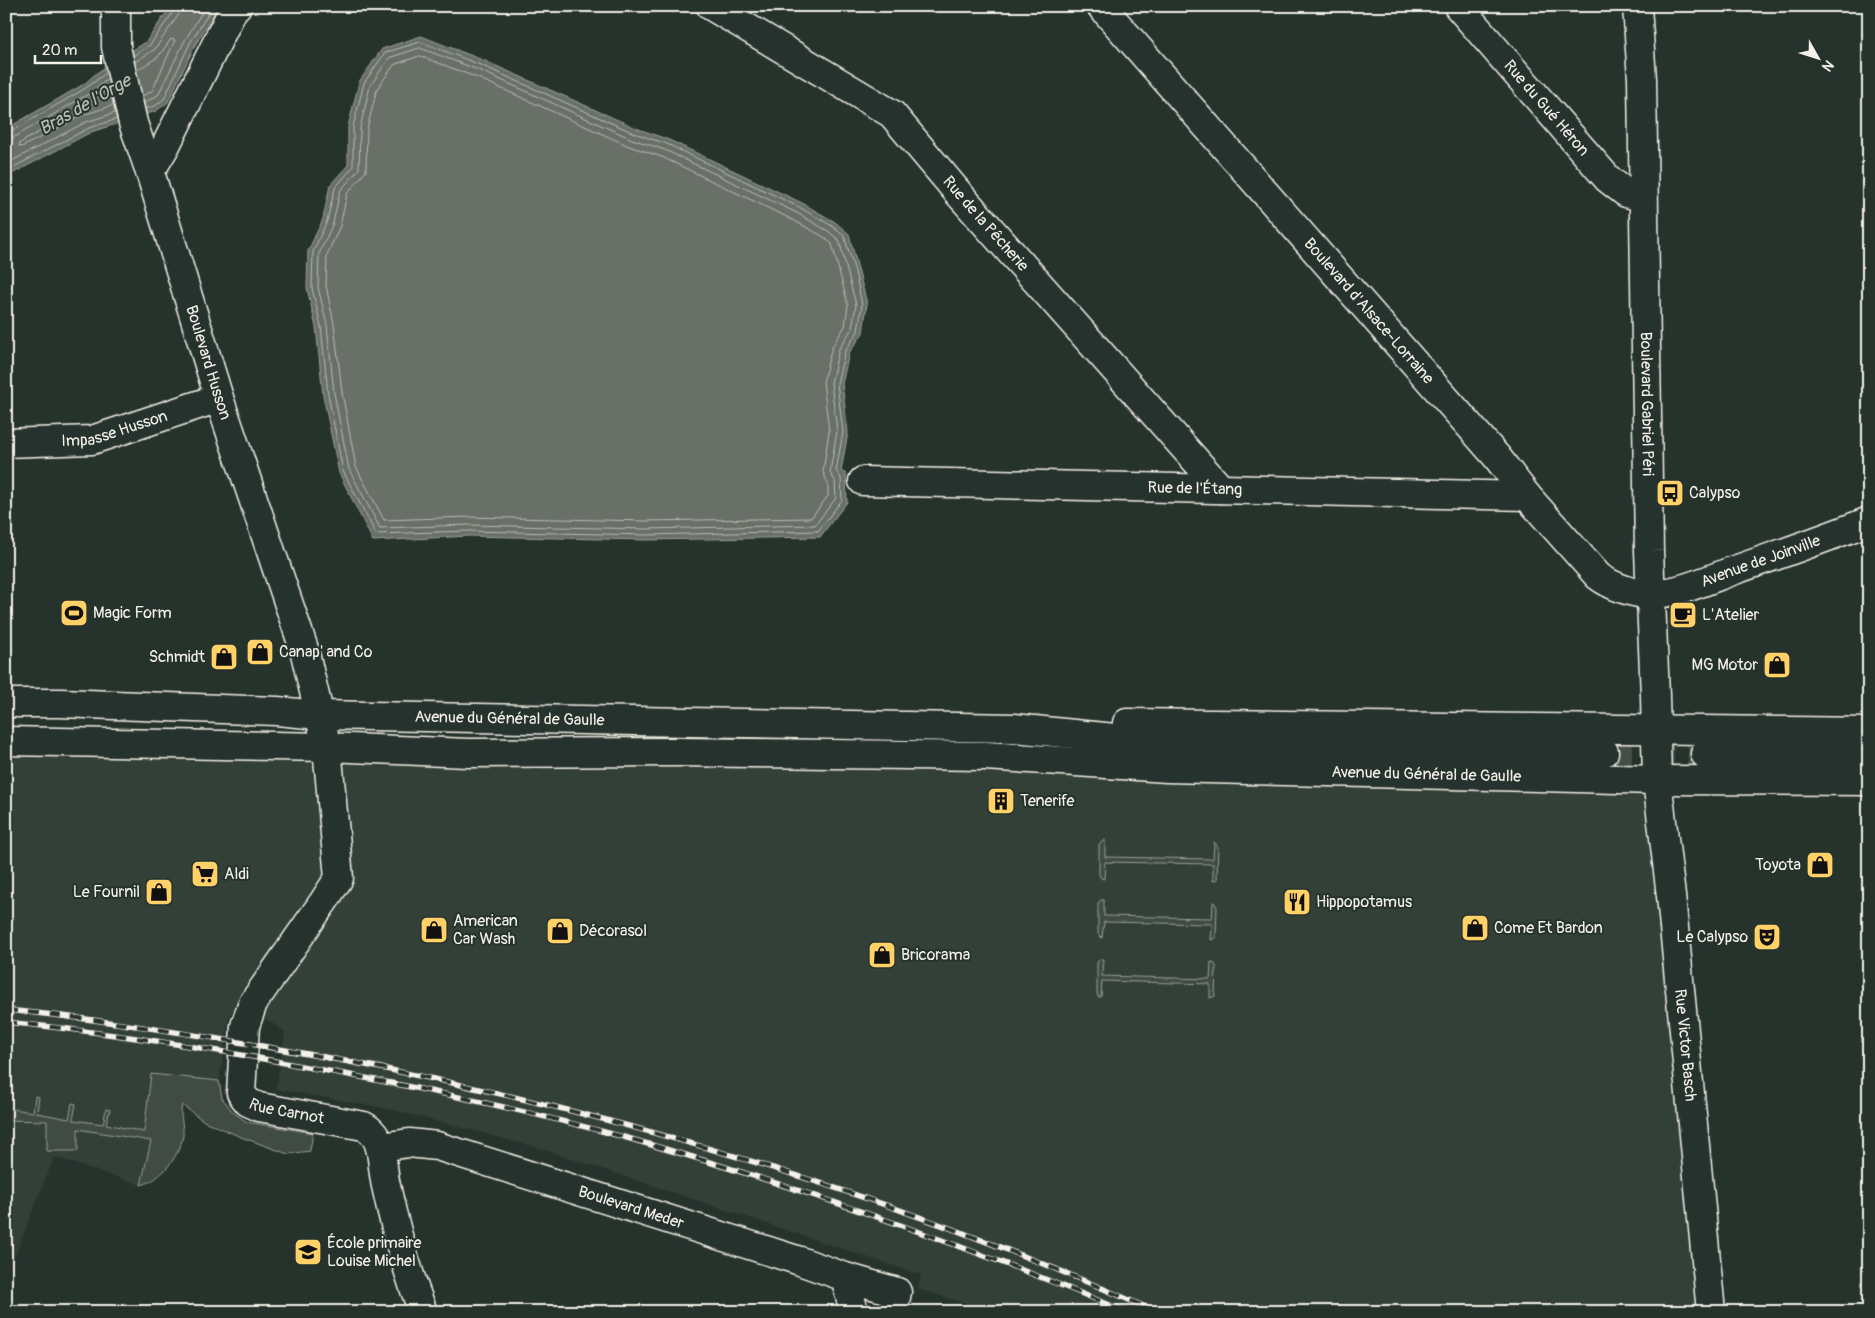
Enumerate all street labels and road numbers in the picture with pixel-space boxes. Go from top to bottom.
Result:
street label: Rue du Gué Héron [1499,56,1593,160]
street label: Rue de la Pêcherie [938,172,1033,275]
street label: Boulevard d'Alsace-Lorraine [1299,234,1438,388]
street label: Boulevard Husson [181,303,236,422]
street label: Boulevard Gabriel Péri [1636,331,1658,476]
street label: Impasse Husson [61,406,170,451]
street label: Rue de l'Étang [1147,477,1242,500]
street label: Avenue de Joinville [1698,530,1823,592]
street label: Avenue du Général de Gaulle [414,707,605,730]
street label: Avenue du Général de Gaulle [1331,762,1522,787]
street label: Rue Victor Basch [1670,988,1701,1102]
street label: Rue Carnot [246,1094,326,1129]
street label: Boulevard Meder [576,1181,687,1234]

